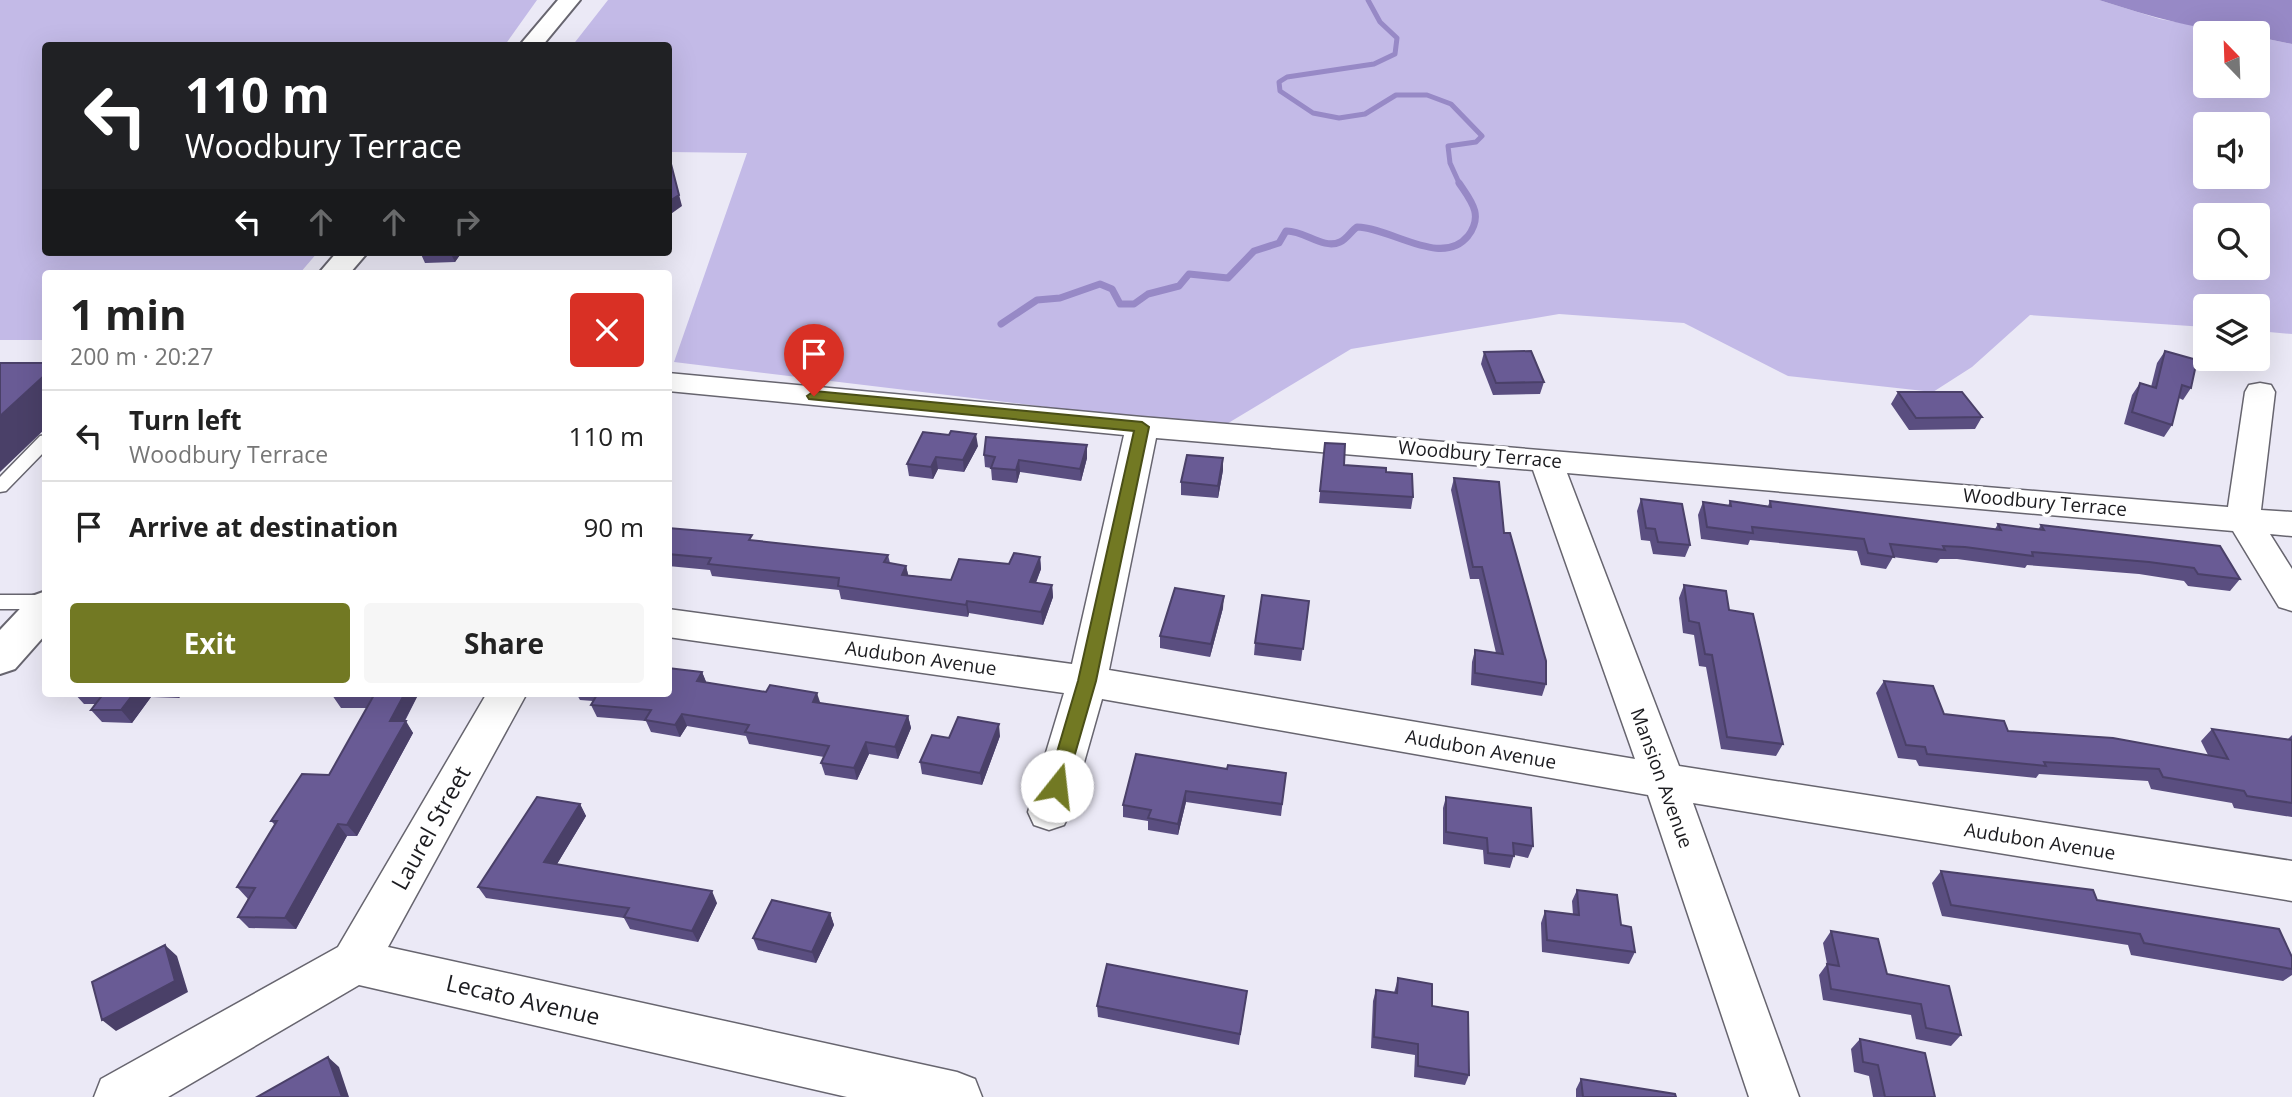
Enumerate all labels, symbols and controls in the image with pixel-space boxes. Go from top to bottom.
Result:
north arrow [2193,21,2270,98]
map controls [2193,21,2270,371]
text: 110 m [185,61,330,127]
icon: left [70,70,161,161]
button: sound [2193,112,2270,189]
text: Woodbury Terrace [185,124,462,167]
icon: left [229,203,267,241]
icon: ahead [302,203,340,241]
icon: ahead [375,203,413,241]
icon: right [448,203,486,241]
button: search [2193,203,2270,280]
text: 1 min [70,285,187,342]
button: close [570,293,644,367]
button: layers [2193,294,2270,371]
pin [784,324,844,396]
icon: arrive [795,335,833,373]
text: 200 m · 20:27 [70,340,213,372]
text: Turn left [129,402,241,438]
icon: left [70,417,108,455]
text: 110 m [569,418,644,454]
street label: Woodbury Terrace [1397,434,1563,474]
text: Woodbury Terrace [129,438,328,470]
street label: Woodbury Terrace [1962,482,2128,522]
icon: arrive [70,508,108,546]
text: Arrive at destination [129,509,398,545]
text: 90 m [583,509,644,545]
button: Exit [70,603,350,683]
button: Share [364,603,644,683]
street label: Audubon Avenue [844,634,998,682]
street label: Mansion Avenue [1625,704,1699,852]
street label: Audubon Avenue [1404,723,1558,775]
position arrow [1020,749,1094,823]
street label: Laurel Street [383,760,477,895]
street label: Audubon Avenue [1963,816,2117,866]
street label: Lecato Avenue [443,966,603,1032]

